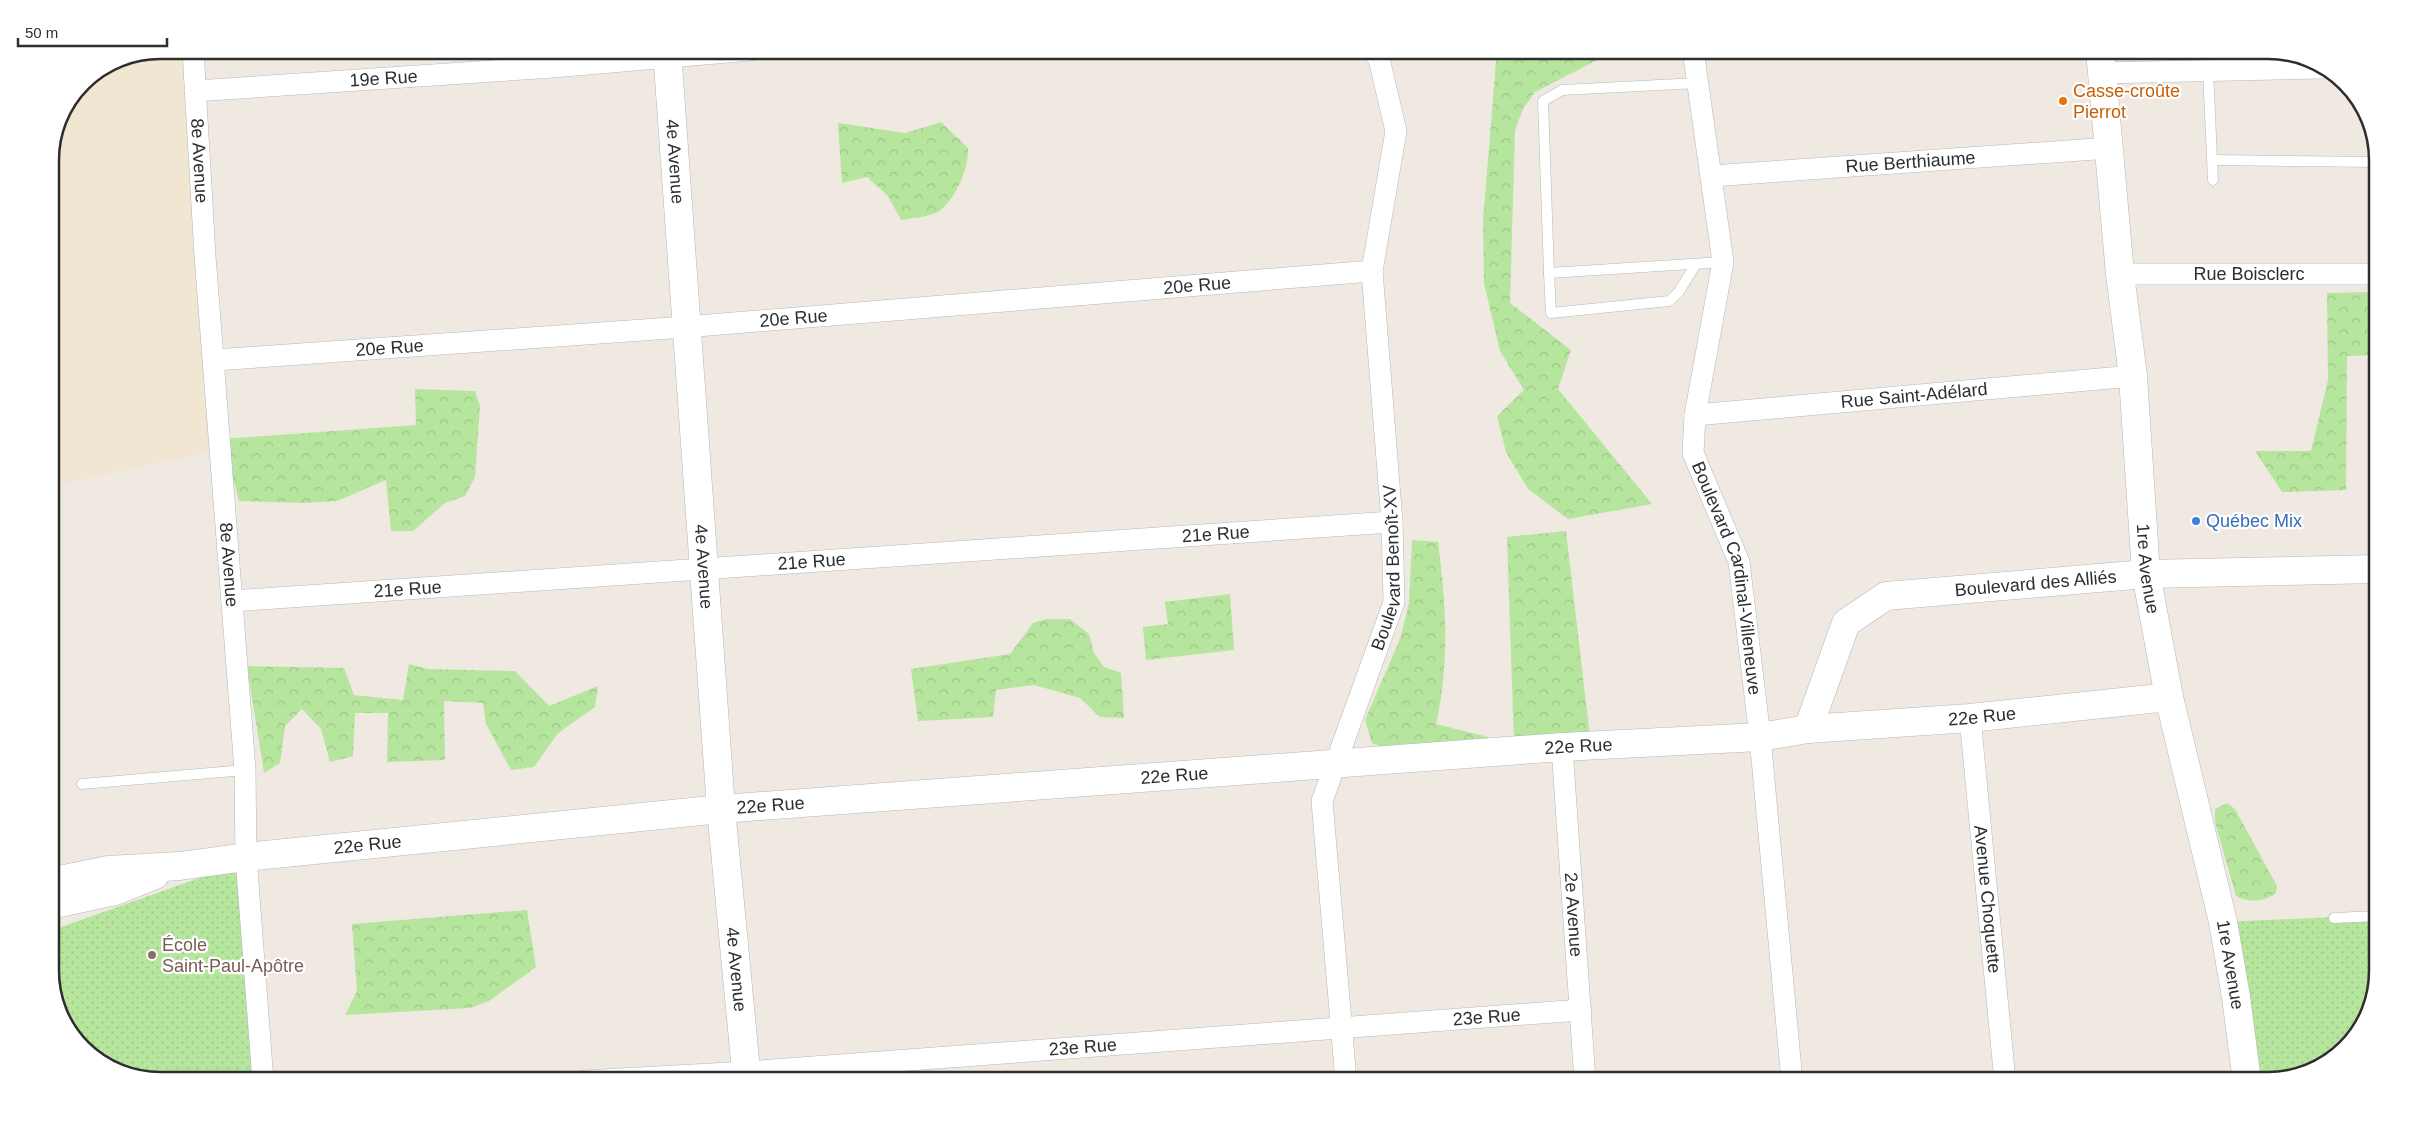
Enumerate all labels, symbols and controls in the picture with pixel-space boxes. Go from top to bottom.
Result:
scale bar [18,15,166,47]
text: 50 m [25,24,58,41]
street label: 19e Rue [349,66,418,91]
place label: Casse-croûte Pierrot [2073,81,2180,122]
marker: Casse-croûte Pierrot [2057,95,2069,107]
street label: 8e Avenue [187,118,212,204]
street label: 4e Avenue [662,119,688,205]
street label: Rue Berthiaume [1845,147,1976,177]
street label: Rue Boisclerc [2193,264,2305,284]
street label: 20e Rue [1162,273,1232,298]
street label: 20e Rue [759,305,828,331]
street label: 20e Rue [355,335,424,360]
street label: Rue Saint-Adélard [1840,379,1988,412]
street label: Boulevard Cardinal-Villeneuve [1688,459,1765,696]
street label: Boulevard Benoît-XV [1367,484,1405,653]
place label: Québec Mix [2206,511,2302,531]
marker: Québec Mix [2190,515,2202,527]
street label: 8e Avenue [216,522,242,608]
street label: 21e Rue [1181,522,1250,546]
street label: 1re Avenue [2133,523,2163,615]
street label: 4e Avenue [691,524,717,610]
street label: 21e Rue [777,549,846,574]
street label: Boulevard des Alliés [1954,567,2117,600]
street label: 21e Rue [373,577,442,601]
street label: 22e Rue [1947,703,2017,729]
street label: 22e Rue [1544,734,1613,758]
street label: 22e Rue [1140,763,1209,788]
street label: 22e Rue [736,793,805,818]
street label: Avenue Choquette [1970,824,2005,974]
street label: 22e Rue [333,831,402,858]
street label: 2e Avenue [1561,872,1586,958]
street label: 1re Avenue [2213,918,2248,1011]
street label: 4e Avenue [722,926,750,1013]
place label: École Saint-Paul-Apôtre [162,935,304,976]
marker: École Saint-Paul-Apôtre [146,949,158,961]
street label: 23e Rue [1452,1005,1521,1030]
street label: 23e Rue [1048,1035,1118,1060]

